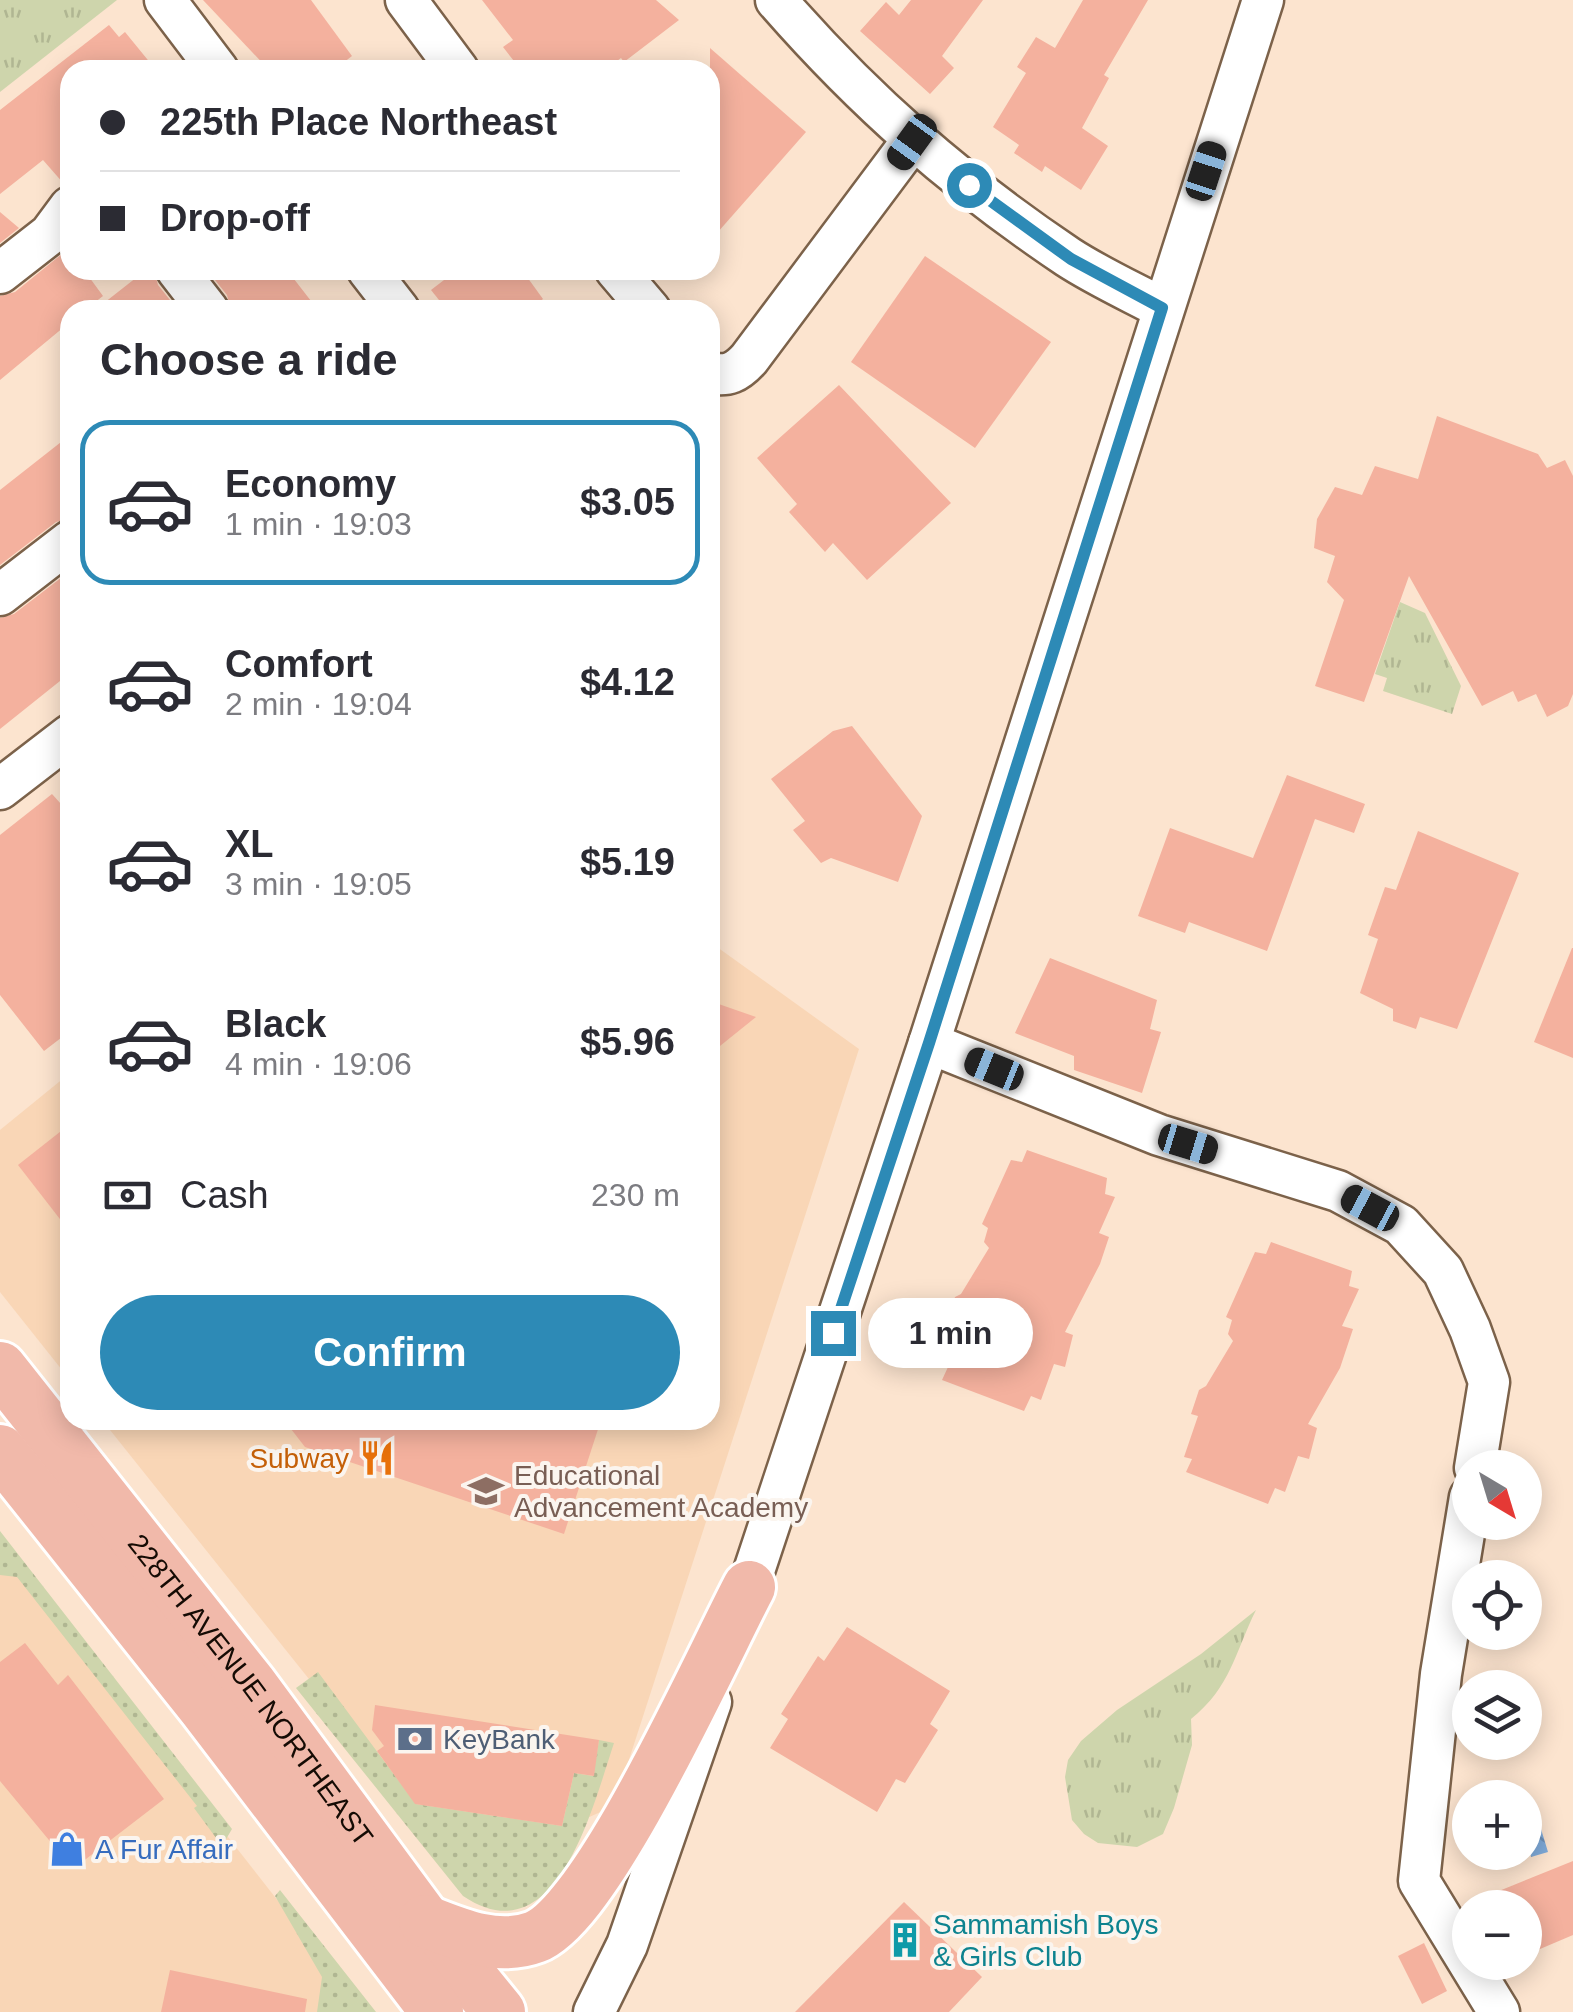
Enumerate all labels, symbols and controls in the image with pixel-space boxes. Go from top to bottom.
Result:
text: 225th Place Northeast [160,101,557,143]
car [882,109,942,175]
car [1182,138,1230,204]
route start [947,163,992,208]
text: Drop-off [160,197,310,239]
text: Choose a ride [100,334,398,385]
icon: car [105,458,195,548]
text: Economy [225,463,396,505]
text: $3.05 [580,481,675,523]
text: 1 min · 19:03 [225,506,412,542]
icon: car [105,638,195,728]
text: Comfort [225,643,373,685]
text: $4.12 [580,661,675,703]
text: 2 min · 19:04 [225,686,412,722]
icon: car [105,818,195,908]
text: XL [225,823,274,865]
text: $5.19 [580,841,675,883]
text: 3 min · 19:05 [225,866,412,902]
icon: car [105,998,195,1088]
text: Black [225,1003,326,1045]
text: $5.96 [580,1021,675,1063]
car [961,1044,1027,1094]
text: 4 min · 19:06 [225,1046,412,1082]
car [1155,1121,1221,1167]
icon: cash [100,1168,155,1223]
text: Cash [180,1174,269,1216]
text: 230 m [591,1177,680,1213]
car [1336,1181,1404,1235]
button: Confirm [100,1295,680,1410]
callout: 1 min [868,1298,1033,1368]
route end [811,1311,856,1356]
text: 1 min [909,1315,992,1351]
restaurant icon: Subway [358,1439,396,1477]
place label: Subway [249,1443,349,1474]
north arrow [1452,1450,1542,1540]
map controls [1452,1450,1542,1980]
place label: Educational Advancement Academy [514,1460,808,1523]
school or university icon: Educational Advancement Academy [467,1472,505,1510]
street label: 228TH AVENUE NORTHEAST [122,1528,379,1851]
button: locate [1452,1560,1542,1650]
button: layers [1452,1670,1542,1760]
bank icon: KeyBank [396,1720,434,1758]
place label: KeyBank [443,1724,556,1755]
button: + [1452,1780,1542,1870]
shop icon: A Fur Affair [48,1830,86,1868]
place label: A Fur Affair [95,1834,233,1865]
button: − [1452,1890,1542,1980]
place label: Sammamish Boys & Girls Club [933,1909,1159,1972]
building icon: Sammamish Boys & Girls Club [886,1921,924,1959]

